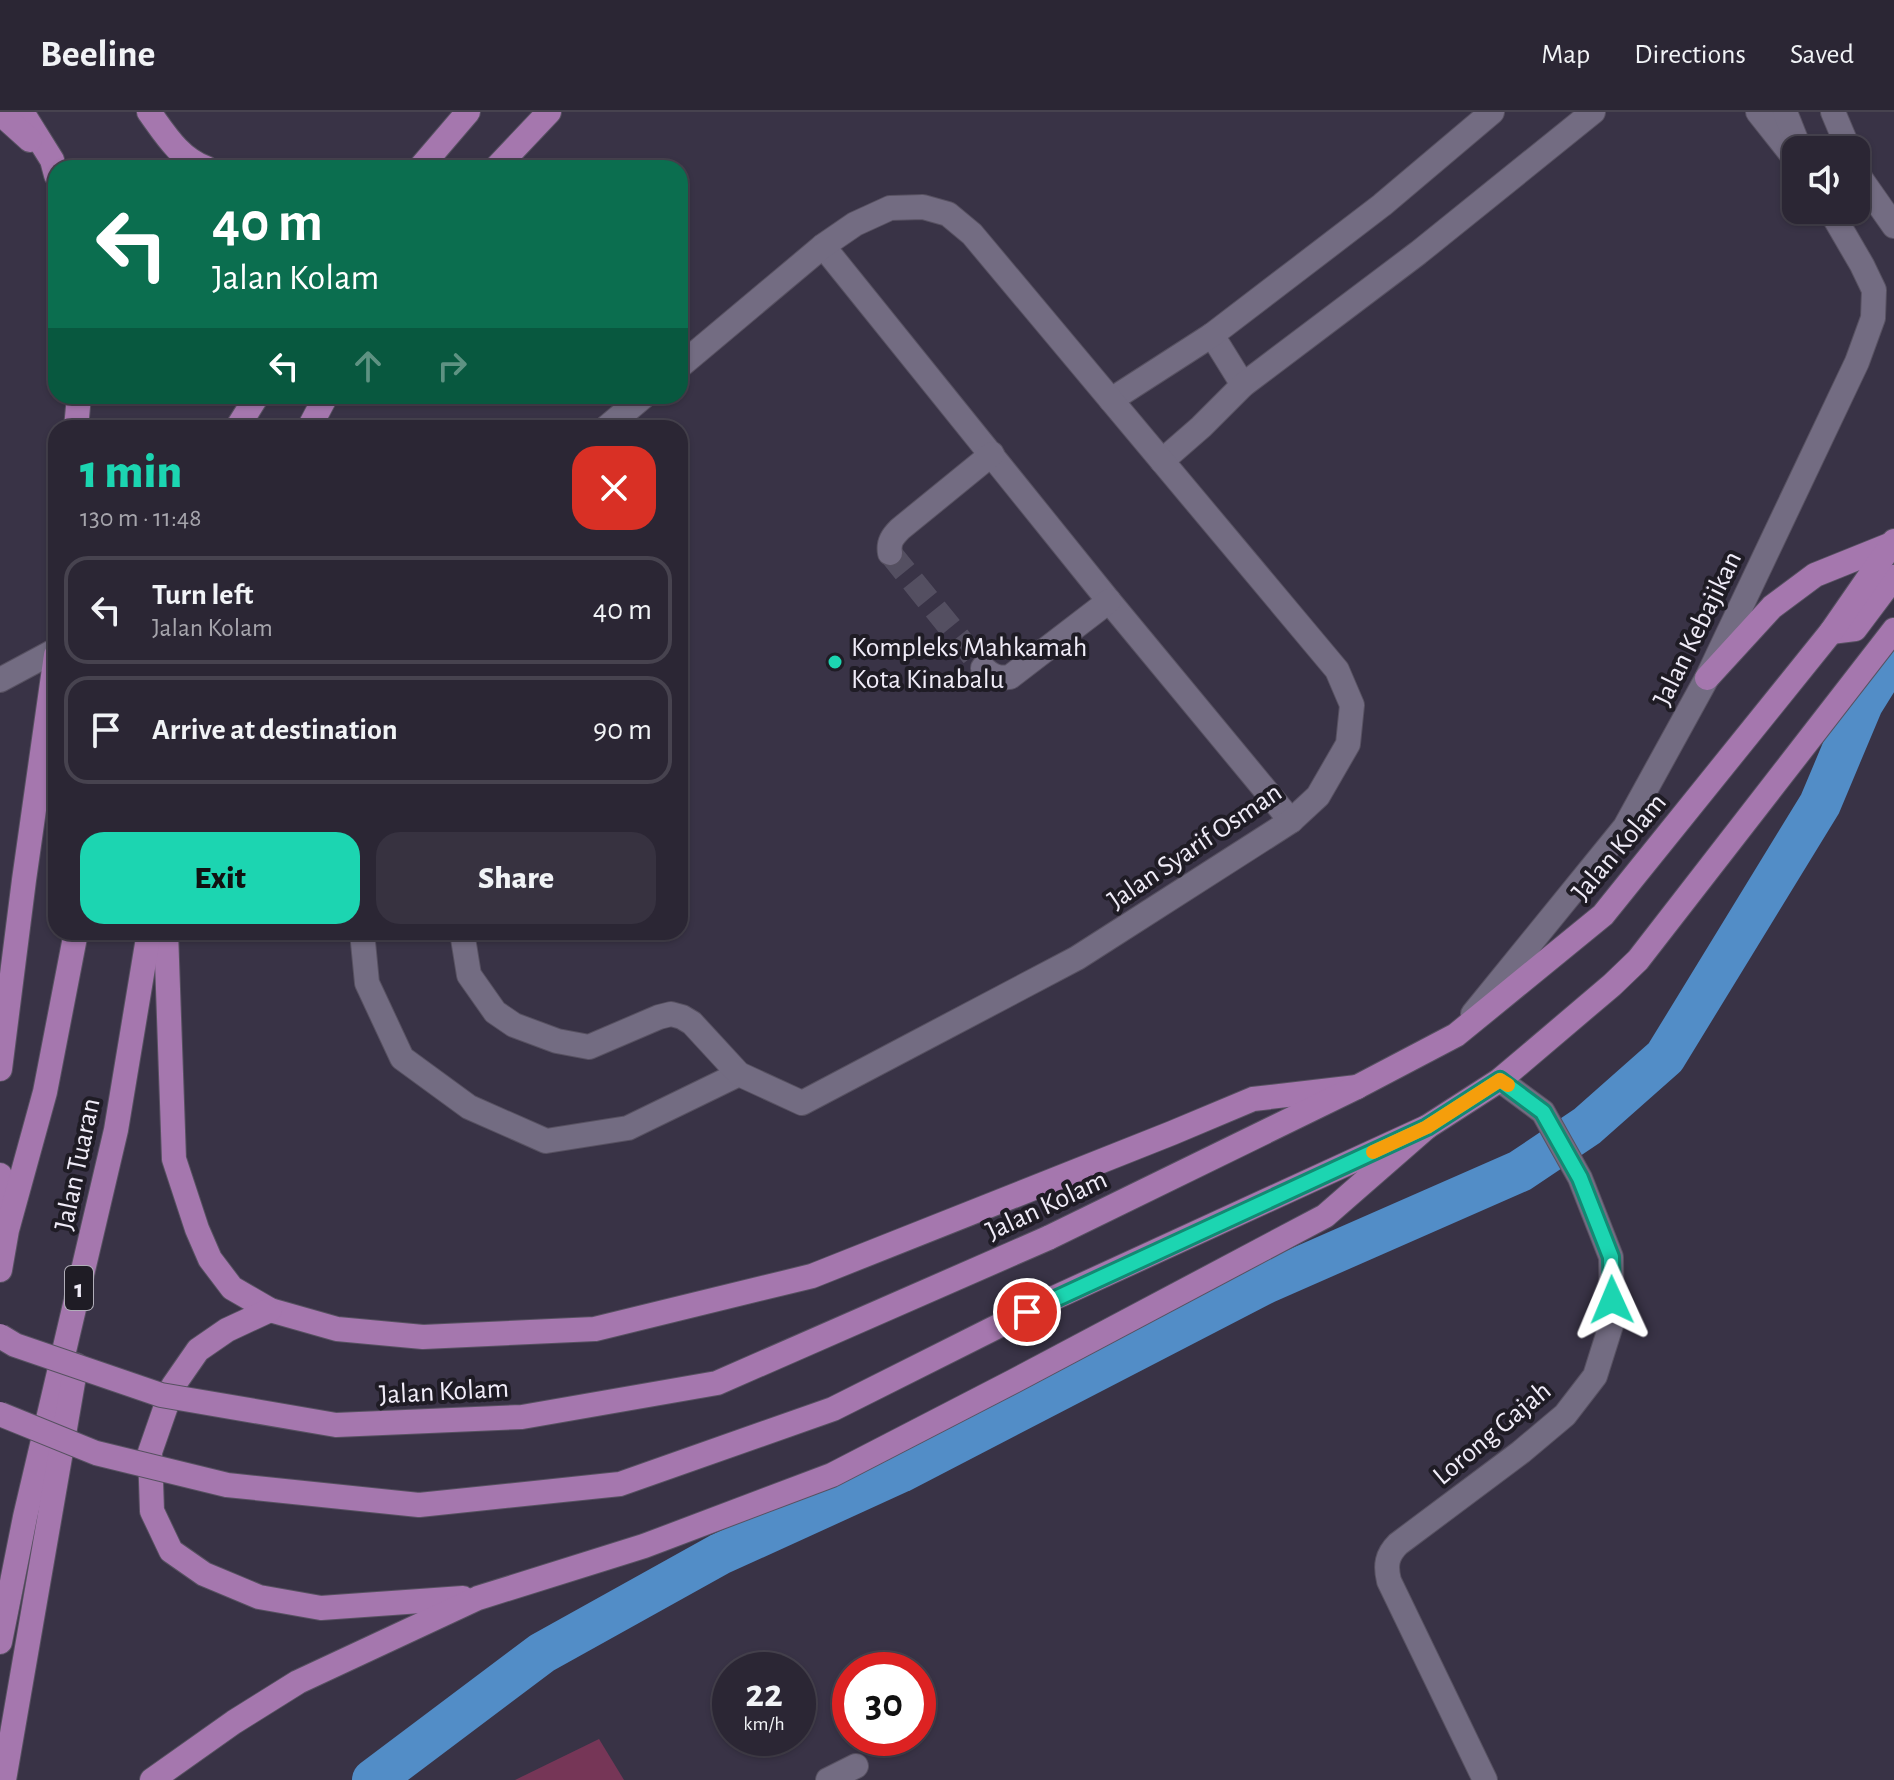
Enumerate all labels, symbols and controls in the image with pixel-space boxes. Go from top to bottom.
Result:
text: Beeline [40,36,155,74]
text: Map [1541,41,1590,69]
text: Directions [1634,41,1746,69]
text: Saved [1790,41,1854,69]
map controls [1782,136,1870,224]
button: sound [1782,136,1870,224]
icon: left [80,192,184,296]
text: 40 m [212,195,323,251]
text: Jalan Kolam [212,260,379,296]
icon: left [262,344,306,388]
icon: ahead [346,344,390,388]
icon: right [430,344,474,388]
button: close [572,446,656,530]
text: 1 min [80,449,182,497]
text: 130 m · 11:48 [80,505,202,531]
street label: Jalan Kebajikan [1648,547,1747,711]
text: Turn left [152,580,253,610]
icon: left [84,588,128,632]
text: 40 m [593,595,652,625]
text: Jalan Kolam [152,615,273,641]
place label: Kompleks Mahkamah Kota Kinabalu [851,634,1087,694]
marker: Kompleks Mahkamah Kota Kinabalu [826,653,844,671]
icon: arrive [84,708,128,752]
text: Arrive at destination [152,715,398,745]
text: 90 m [593,715,652,745]
street label: Jalan Syarif Osman [1103,778,1287,915]
street label: Jalan Kolam [1567,788,1672,906]
button: Exit [80,832,360,924]
button: Share [376,832,656,924]
street label: Jalan Tuaran [50,1096,106,1233]
street label: Jalan Kolam [982,1166,1112,1246]
position arrow [1570,1258,1654,1342]
road number: 1 [65,1266,93,1310]
pin [993,1278,1061,1346]
icon: arrive [1005,1290,1049,1334]
street label: Jalan Kolam [378,1375,510,1409]
street label: Lorong Gajah [1428,1376,1557,1491]
speed limit sign: 30 [832,1652,936,1756]
text: 22 [745,1674,783,1714]
text: km/h [743,1714,785,1734]

